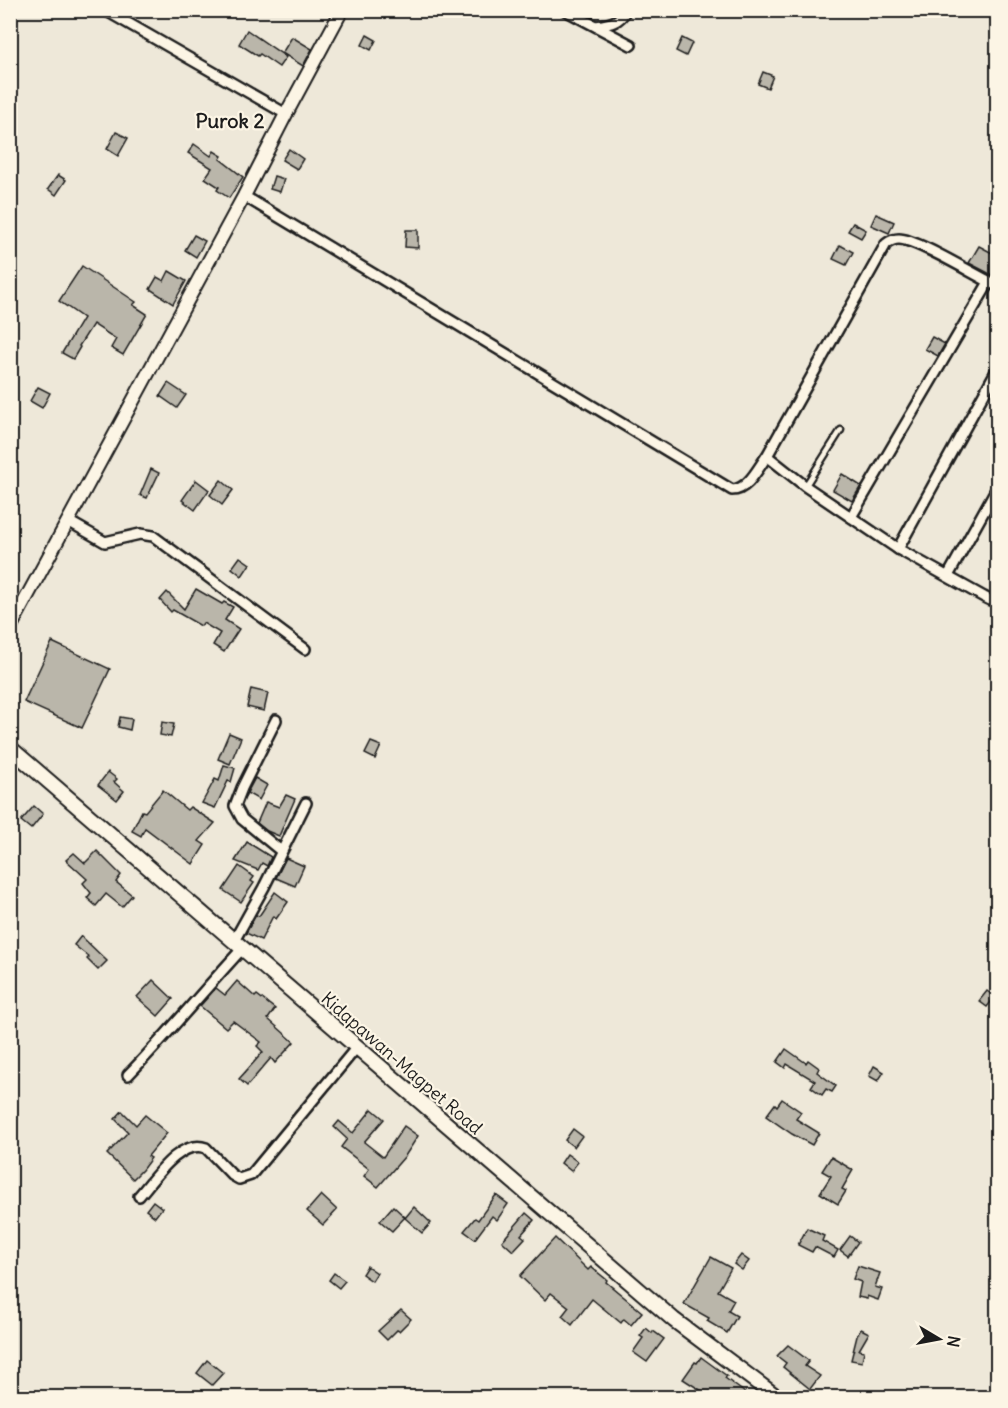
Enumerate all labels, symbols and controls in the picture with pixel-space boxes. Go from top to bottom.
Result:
district label: Purok 2 [196,108,264,133]
street label: Kidapawan-Magpet Road [317,987,488,1140]
north arrow [909,1309,969,1369]
text: N [943,1334,965,1349]

